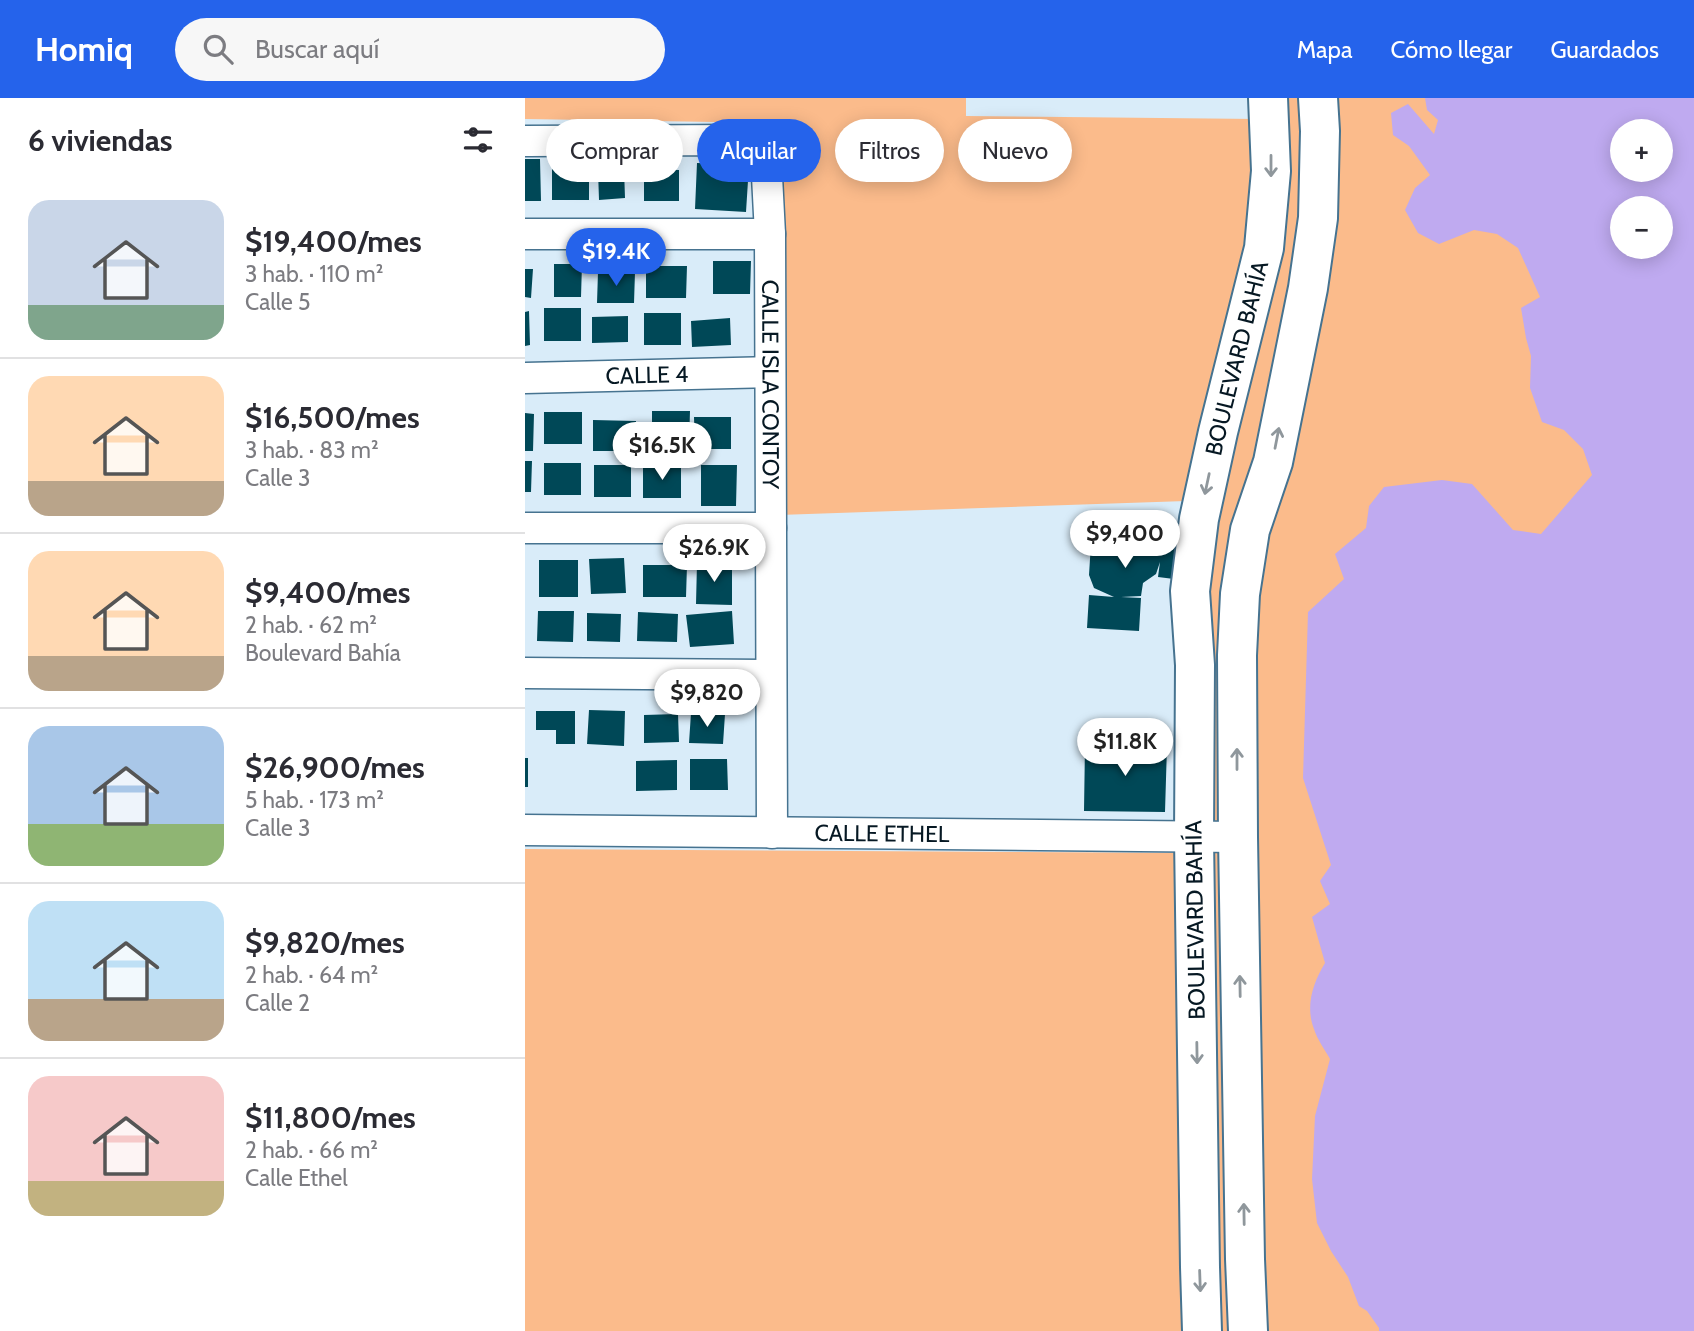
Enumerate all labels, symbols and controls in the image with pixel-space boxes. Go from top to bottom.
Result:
search box [175,18,665,81]
text: Homiq [35,29,133,69]
icon: search [199,30,237,68]
text: Buscar aquí [255,33,379,65]
text: Mapa [1297,35,1353,64]
text: Cómo llegar [1391,35,1512,64]
text: Guardados [1550,35,1659,64]
chip: Comprar [546,119,683,182]
chip: Alquilar [697,119,821,182]
chip: Filtros [835,119,944,182]
chip: Nuevo [958,119,1072,182]
map controls [1610,119,1673,259]
button: + [1610,119,1673,182]
icon: filters [459,121,497,159]
text: 6 viviendas [28,122,173,159]
one-way arrow [1264,154,1278,177]
button: − [1610,196,1673,259]
text: $19,400/mes [245,223,422,260]
icon: home [84,228,168,312]
pin: $19.4K [559,228,673,288]
text: $19.4K [582,237,650,265]
street label: BOULEVARD BAHÍA [1199,258,1274,458]
text: 3 hab. · 110 m² [245,260,383,288]
street label: CALLE ISLA CONTOY [756,280,785,490]
text: Calle 5 [245,288,310,316]
street label: CALLE 4 [605,360,689,390]
text: $16,500/mes [245,399,420,436]
icon: home [84,404,168,488]
pin: $16.5K [605,422,719,482]
one-way arrow [1271,427,1285,450]
text: $16.5K [629,431,695,459]
text: 3 hab. · 83 m² [245,436,379,464]
text: Calle 3 [245,464,310,492]
one-way arrow [1199,472,1213,495]
pin: $9,400 [1068,510,1182,570]
text: $9,400 [1086,519,1164,547]
pin: $26.9K [657,524,771,584]
text: $26.9K [679,533,749,561]
text: $9,400/mes [245,574,411,611]
icon: home [84,579,168,663]
text: 2 hab. · 62 m² [245,611,377,639]
text: Boulevard Bahía [245,639,401,667]
pin: $9,820 [650,670,764,729]
text: $9,820 [670,678,744,706]
pin: $11.8K [1068,718,1182,778]
text: $11.8K [1093,727,1157,755]
one-way arrow [1230,748,1244,771]
text: $26,900/mes [245,749,425,786]
icon: home [84,754,168,838]
text: 5 hab. · 173 m² [245,786,384,814]
text: Calle 3 [245,814,310,842]
street label: CALLE ETHEL [814,819,950,848]
street label: BOULEVARD BAHÍA [1178,820,1211,1020]
text: $9,820/mes [245,924,405,961]
icon: home [84,929,168,1013]
text: 2 hab. · 64 m² [245,961,378,989]
one-way arrow [1233,975,1247,998]
text: Calle 2 [245,989,310,1017]
one-way arrow [1190,1042,1204,1065]
text: $11,800/mes [245,1099,416,1136]
icon: home [84,1104,168,1188]
text: 2 hab. · 66 m² [245,1136,378,1164]
text: Calle Ethel [245,1164,348,1192]
one-way arrow [1237,1203,1251,1226]
one-way arrow [1194,1269,1207,1292]

